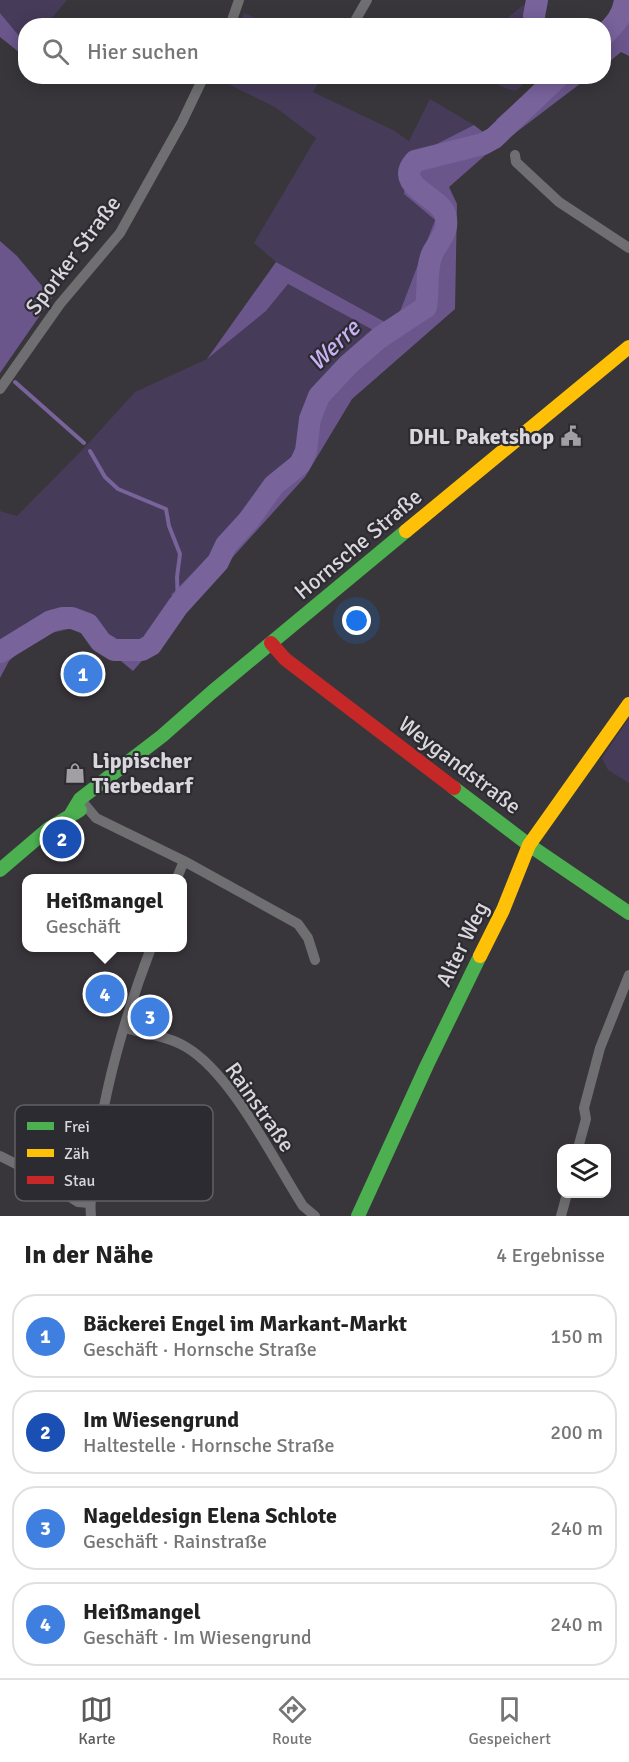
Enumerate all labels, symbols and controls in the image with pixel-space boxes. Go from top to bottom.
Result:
search box [18,18,611,84]
icon: search [39,35,72,68]
text: Hier suchen [87,38,199,65]
street label: Sporker Straße [20,190,126,320]
water label: Werre [302,312,367,377]
place label: DHL Paketshop [409,423,554,450]
public building icon: DHL Paketshop [559,424,583,448]
street label: Hornsche Straße [289,483,427,605]
your location [342,606,371,635]
pin: 1 [64,652,103,696]
street label: Weygandstraße [393,710,527,820]
place label: Lippischer Tierbedarf [92,747,194,799]
shop icon: Lippischer Tierbedarf [63,761,87,785]
pin: 2 [42,816,82,862]
popup [22,874,187,952]
text: Heißmangel [46,887,163,914]
street label: Alter Weg [430,897,494,991]
text: Geschäft [46,914,121,939]
pin: 4 [86,972,124,1016]
pin: 3 [130,994,170,1040]
street label: Rainstraße [219,1057,301,1157]
legend [15,1105,213,1201]
text: Frei [64,1117,90,1137]
text: Zäh [64,1144,90,1164]
map controls [557,1144,611,1198]
button: layers [557,1144,611,1198]
text: Stau [64,1171,95,1191]
text: In der Nähe [24,1239,154,1271]
text: 4 Ergebnisse [496,1243,605,1268]
text: Bäckerei Engel im Markant-Markt [83,1310,407,1337]
text: 1 [40,1324,51,1349]
text: 150 m [550,1324,603,1349]
text: Geschäft · Hornsche Straße [83,1337,317,1362]
text: Im Wiesengrund [83,1406,239,1433]
text: 2 [40,1420,51,1445]
text: 200 m [550,1420,603,1445]
text: Haltestelle · Hornsche Straße [83,1433,334,1458]
text: Nageldesign Elena Schlote [83,1502,337,1529]
text: 3 [40,1516,51,1541]
text: 240 m [550,1516,603,1541]
text: Geschäft · Rainstraße [83,1529,267,1554]
text: Heißmangel [83,1598,201,1625]
text: 4 [40,1612,51,1637]
text: 240 m [550,1612,603,1637]
text: Geschäft · Im Wiesengrund [83,1625,312,1650]
tab: Karte [78,1693,116,1749]
tab: Route [272,1693,312,1749]
tab: Gespeichert [469,1693,551,1749]

